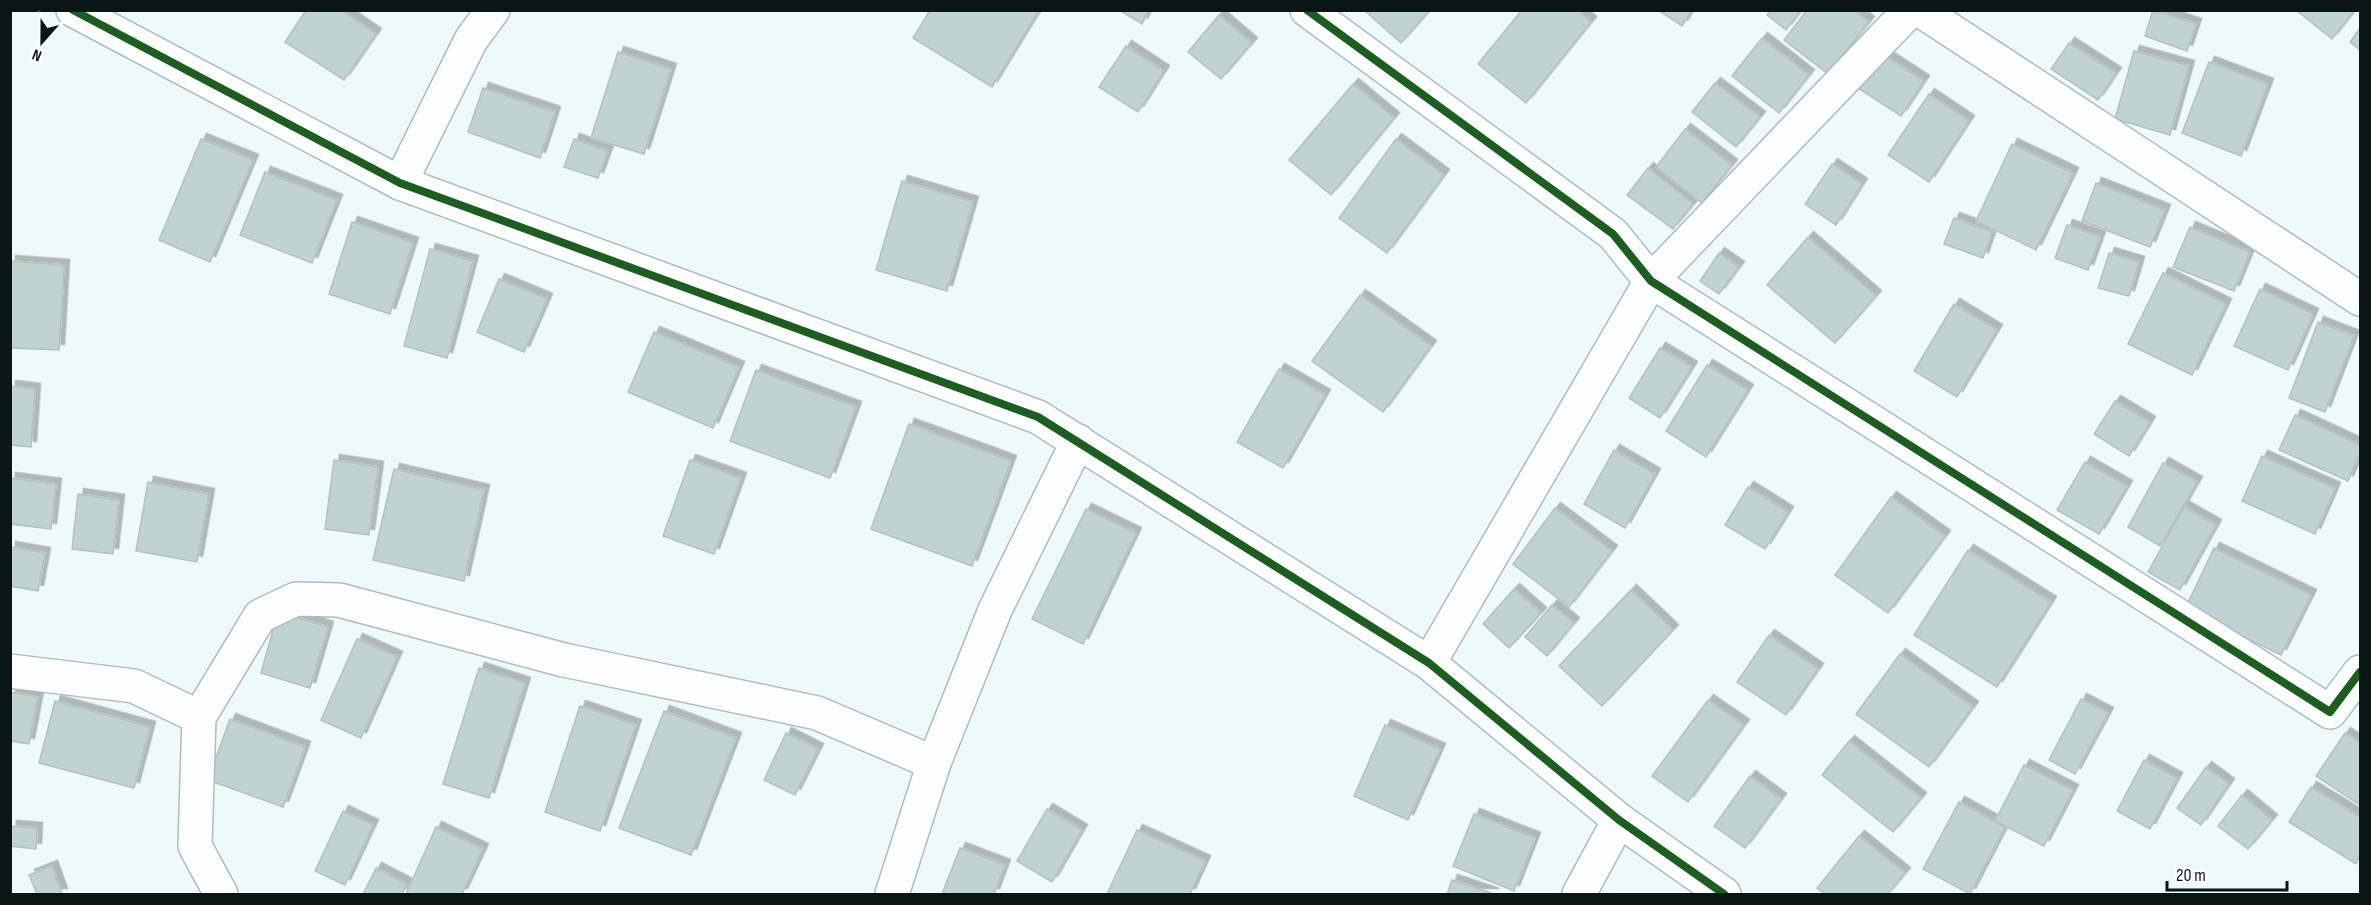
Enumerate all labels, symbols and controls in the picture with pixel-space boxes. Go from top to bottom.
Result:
north arrow [12,12,72,72]
text: N [30,44,45,65]
scale bar [2167,854,2287,892]
text: 20 m [2176,865,2206,886]

